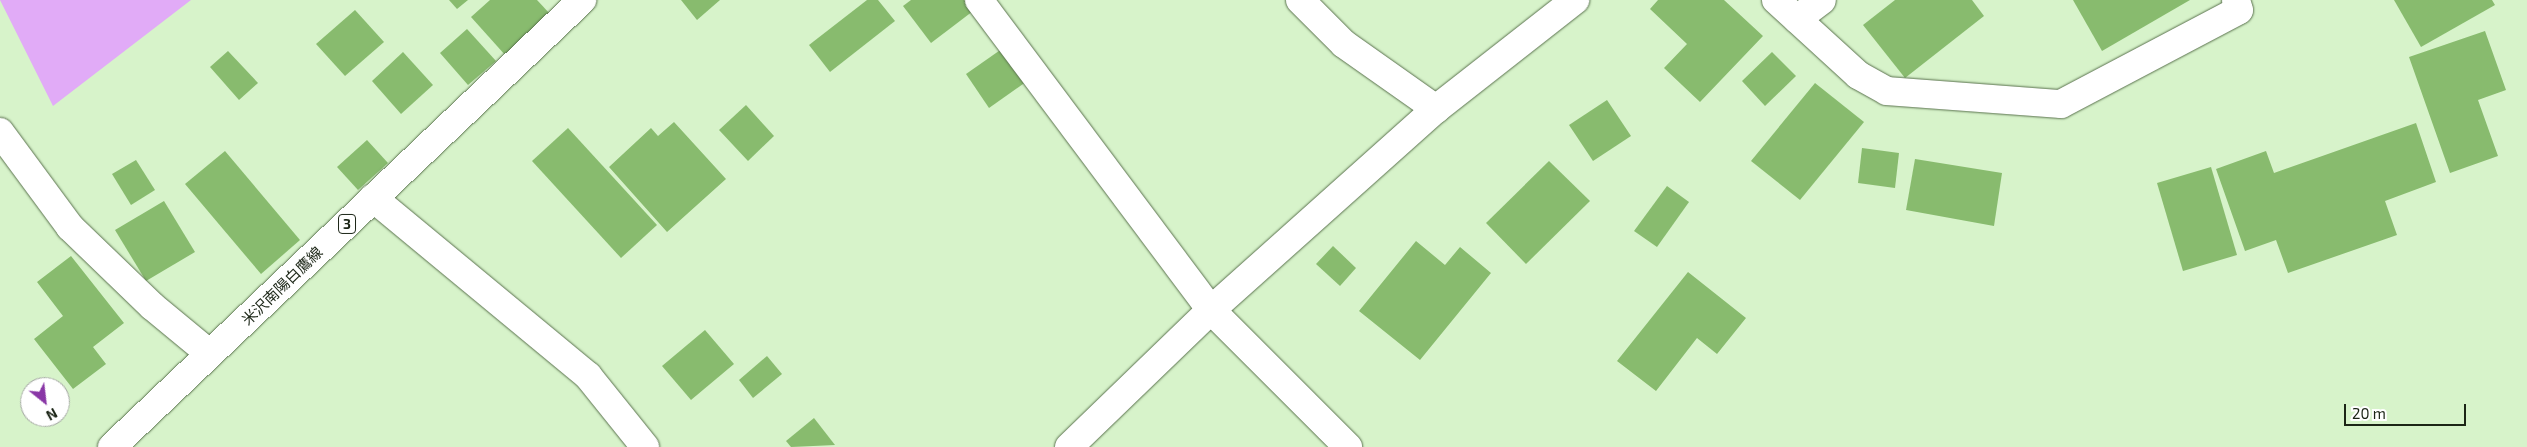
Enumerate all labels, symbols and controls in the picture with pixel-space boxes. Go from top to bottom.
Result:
road number: 3 [337,212,357,235]
street label: 米沢南陽白鷹線 [238,243,326,329]
north arrow [20,377,70,427]
scale bar [2347,394,2470,426]
text: 20 m [2352,404,2386,422]
text: N [43,405,61,425]

